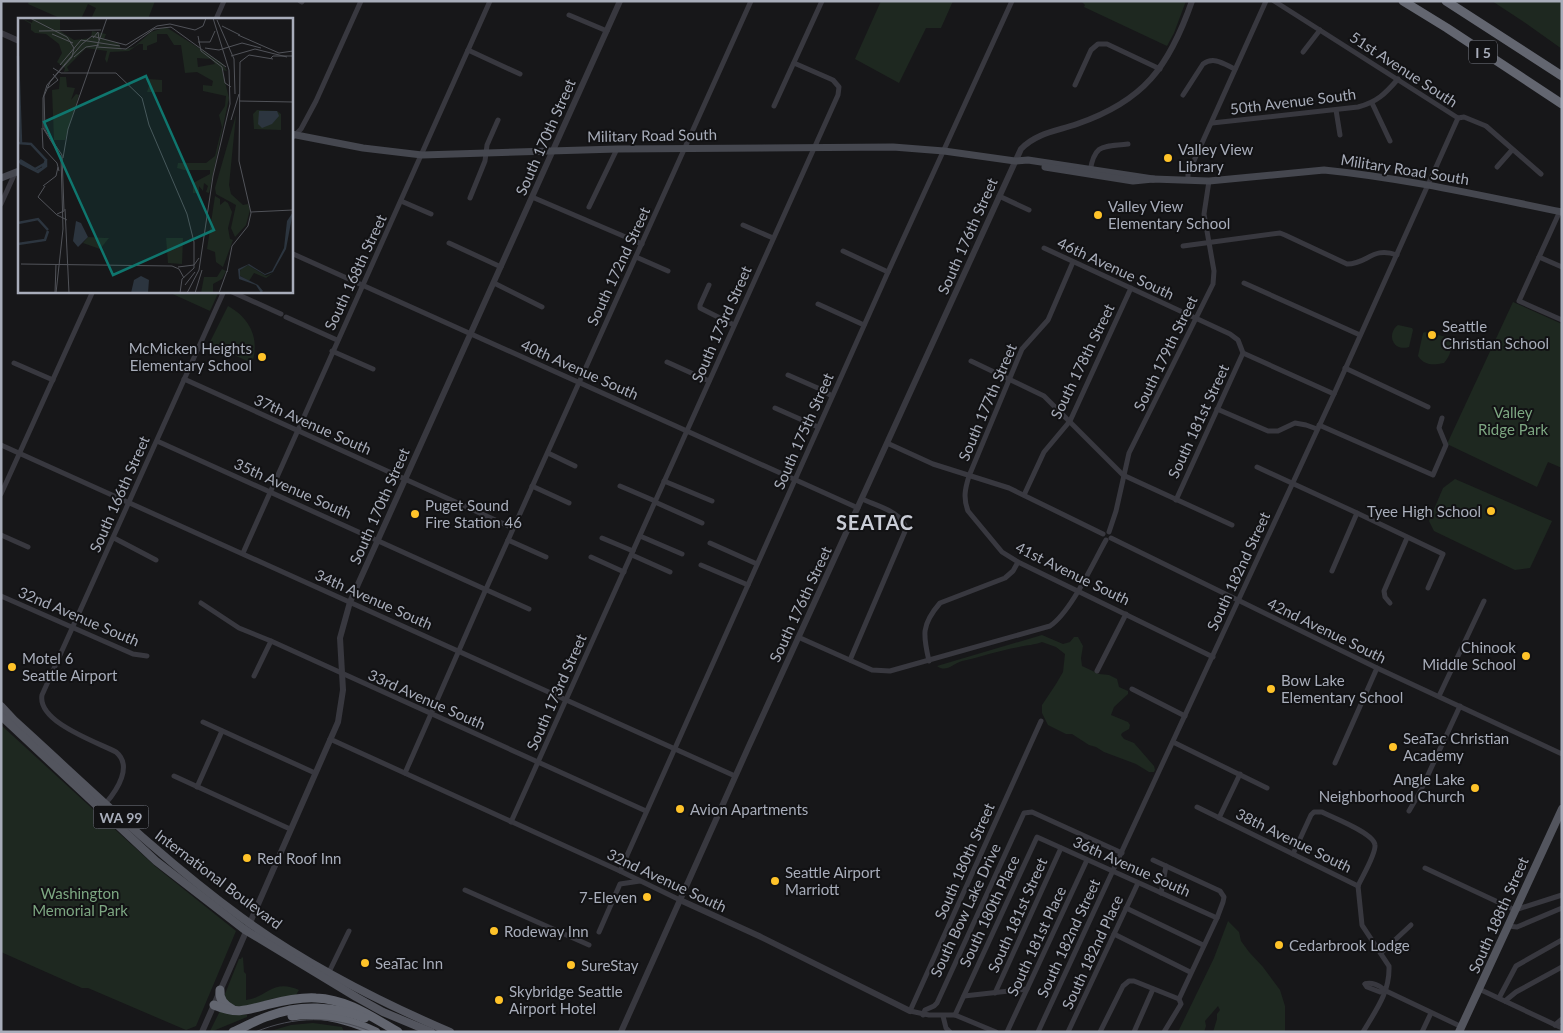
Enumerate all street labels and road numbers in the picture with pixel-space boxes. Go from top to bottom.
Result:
street label: 51st Avenue South [1347,27,1461,111]
road number: I 5 [1469,41,1497,64]
street label: South 170th Street [511,75,579,198]
street label: 50th Avenue South [1229,84,1357,118]
street label: Military Road South [587,125,717,145]
street label: Military Road South [1339,150,1471,188]
street label: South 176th Street [933,174,1001,297]
street label: South 172nd Street [583,203,654,328]
street label: South 168th Street [320,211,390,333]
street label: 46th Avenue South [1055,233,1177,303]
street label: South 173rd Street [687,262,755,385]
street label: South 179th Street [1129,292,1201,413]
street label: South 178th Street [1046,300,1118,421]
street label: 40th Avenue South [518,335,642,403]
street label: South 177th Street [954,340,1020,463]
street label: South 181st Street [1164,361,1233,481]
street label: South 175th Street [769,369,837,492]
street label: 37th Avenue South [251,390,375,458]
street label: South 166th Street [85,432,153,555]
street label: South 170th Street [345,444,413,567]
street label: 35th Avenue South [231,454,355,522]
street label: South 182nd Street [1203,508,1274,633]
street label: 41st Avenue South [1013,538,1133,608]
street label: South 176th Street [765,543,835,665]
street label: 34th Avenue South [312,565,436,633]
street label: 32nd Avenue South [16,582,142,650]
street label: 42nd Avenue South [1265,593,1389,667]
street label: South 173rd Street [522,630,590,753]
street label: 33rd Avenue South [366,665,488,733]
street label: South 180th Street [930,799,998,922]
street label: 38th Avenue South [1233,804,1355,876]
road number: WA 99 [94,806,148,829]
street label: International Boulevard [152,825,286,933]
street label: 36th Avenue South [1070,832,1194,900]
street label: South Bow Lake Drive [926,840,1004,980]
street label: 32nd Avenue South [604,844,730,916]
street label: South 180th Place [955,852,1023,970]
street label: South 188th Street [1464,853,1532,976]
street label: South 181st Street [984,854,1051,975]
street label: South 182nd Street [1033,875,1104,1000]
street label: South 181st Place [1003,883,1069,999]
street label: South 182nd Place [1058,892,1126,1012]

